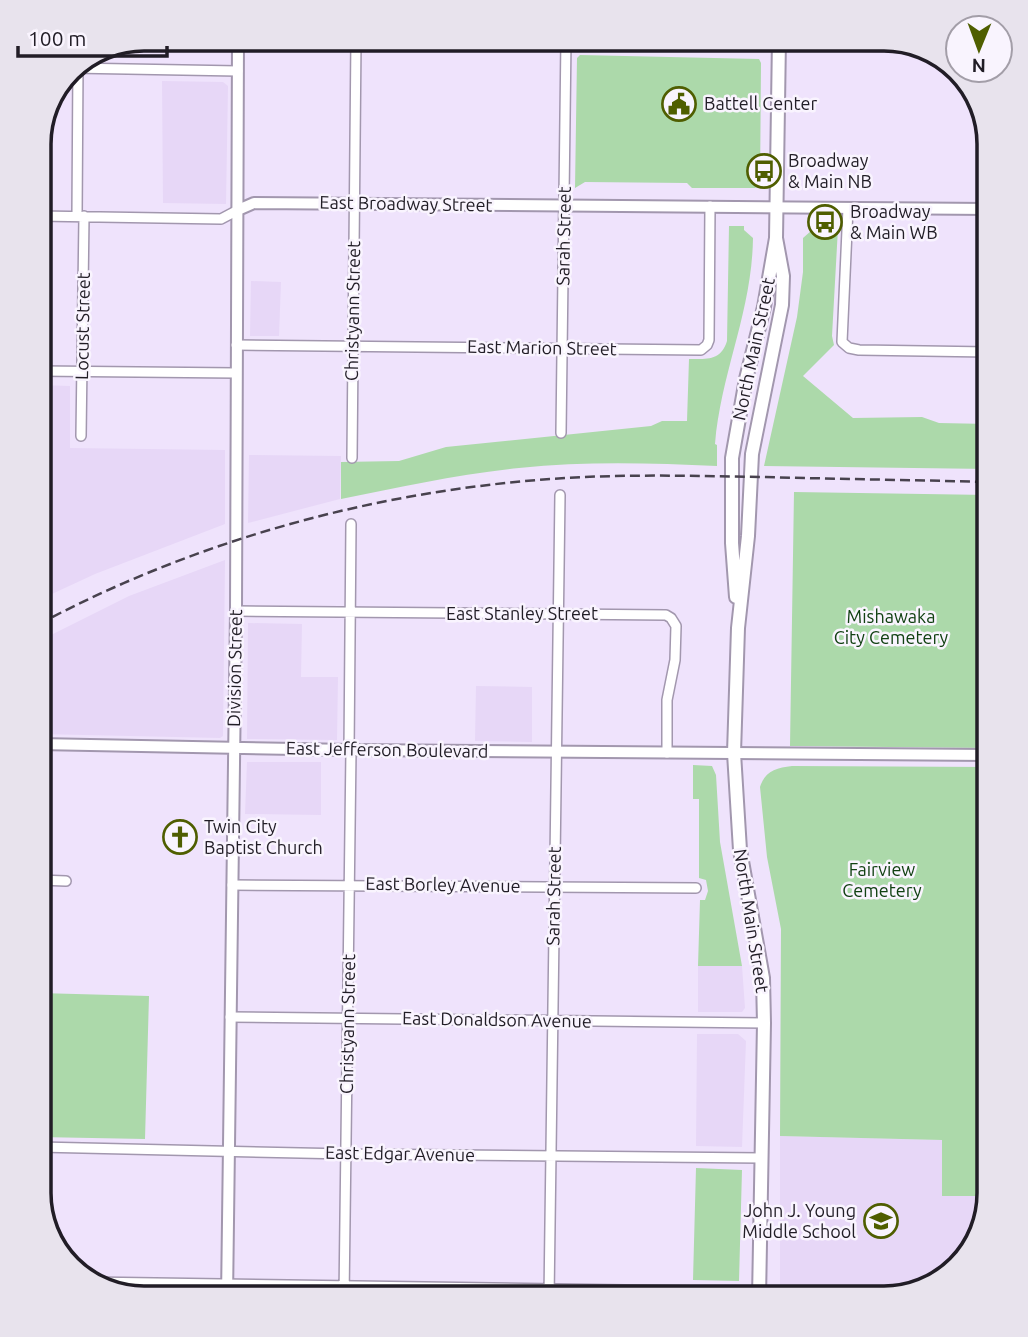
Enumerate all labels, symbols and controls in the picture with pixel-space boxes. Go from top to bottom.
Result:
scale bar [18,14,166,58]
north arrow [944,14,1014,84]
text: 100 m [28,26,86,50]
text: N [971,55,986,77]
public building icon: Battell Center [660,85,698,123]
place label: Battell Center [704,93,817,113]
place label: Broadway & Main NB [788,150,872,191]
bus stop icon: Broadway & Main NB [745,152,783,190]
street label: Sarah Street [552,186,574,286]
street label: East Broadway Street [319,191,493,215]
place label: Broadway & Main WB [850,201,938,242]
bus stop icon: Broadway & Main WB [806,203,844,241]
street label: Christyann Street [341,241,363,381]
street label: Locust Street [71,272,93,380]
street label: North Main Street [728,275,778,422]
street label: East Marion Street [467,336,617,358]
street label: East Stanley Street [446,603,598,623]
park label: Mishawaka City Cemetery [834,606,949,647]
street label: Division Street [223,609,245,727]
street label: East Jefferson Boulevard [286,737,488,761]
place label: Twin City Baptist Church [204,816,323,857]
church icon: Twin City Baptist Church [161,818,199,856]
street label: Sarah Street [542,846,564,946]
street label: North Main Street [731,847,773,994]
park label: Fairview Cemetery [842,859,922,900]
street label: East Borley Avenue [365,873,521,895]
street label: Christyann Street [336,954,358,1094]
street label: East Donaldson Avenue [402,1007,592,1031]
street label: East Edgar Avenue [325,1142,475,1164]
place label: John J. Young Middle School [742,1200,856,1241]
school or university icon: John J. Young Middle School [862,1202,900,1240]

